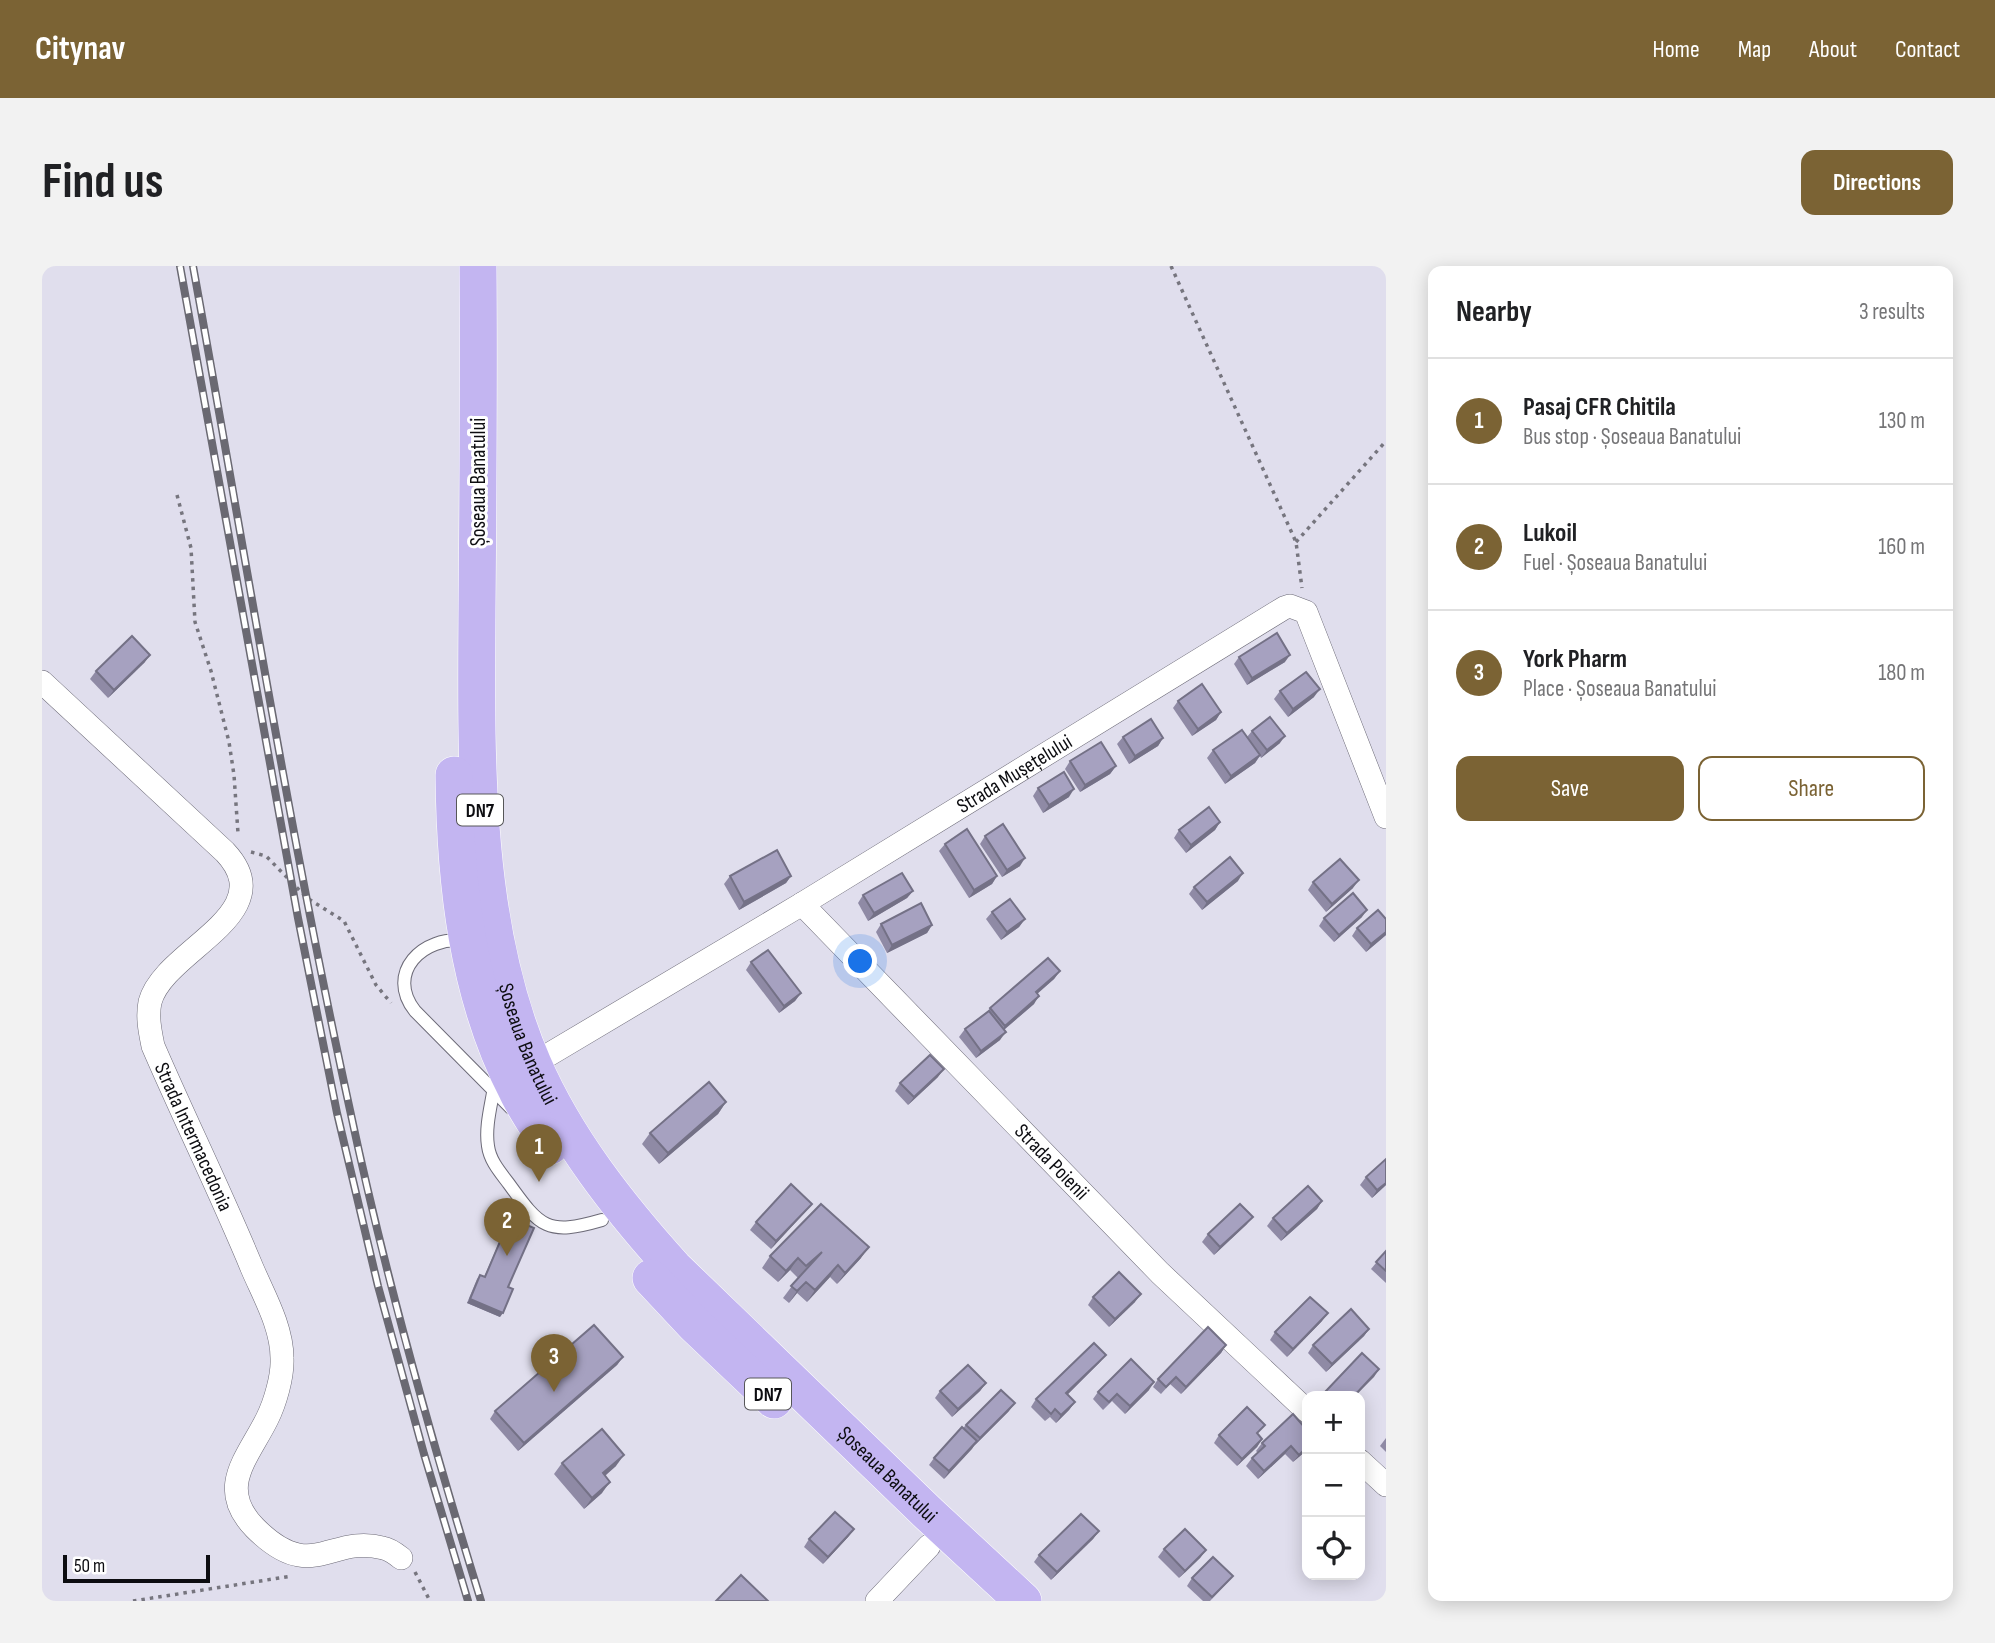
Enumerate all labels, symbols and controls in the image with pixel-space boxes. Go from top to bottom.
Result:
text: Citynav [35,29,125,69]
text: Home [1652,35,1700,64]
text: Map [1738,35,1771,64]
text: About [1809,35,1857,64]
text: Contact [1895,35,1960,64]
button: Directions [1801,150,1953,215]
text: Find us [42,153,164,212]
text: Nearby [1456,294,1532,330]
text: 3 results [1859,298,1925,326]
text: Pasaj CFR Chitila [1523,392,1676,423]
text: 1 [1474,407,1484,435]
text: 130 m [1879,407,1925,435]
street label: Șoseaua Banatului [466,418,491,546]
text: Bus stop · Șoseaua Banatului [1523,423,1741,451]
text: Lukoil [1523,518,1577,549]
text: 2 [1474,533,1484,561]
text: 160 m [1878,533,1925,561]
text: Fuel · Șoseaua Banatului [1523,549,1707,577]
text: York Pharm [1523,644,1627,675]
text: 3 [1474,659,1484,687]
text: 180 m [1878,659,1925,687]
text: Place · Șoseaua Banatului [1523,675,1717,703]
street label: Strada Mușețelului [952,729,1077,819]
button: Save [1456,756,1684,821]
button: Share [1698,756,1925,821]
road number: DN7 [457,794,503,825]
your location [843,944,877,978]
street label: Șoseaua Banatului [493,980,563,1109]
street label: Strada Intermacedonia [149,1059,238,1215]
street label: Strada Poienii [1009,1119,1094,1205]
pin: 1 [516,1124,562,1182]
pin: 2 [484,1198,530,1256]
pin: 3 [531,1334,577,1392]
road number: DN7 [745,1378,791,1410]
map controls [1302,1391,1365,1580]
button: + [1302,1391,1365,1454]
street label: Șoseaua Banatului [833,1421,942,1528]
button: − [1302,1454,1365,1517]
button: locate [1302,1517,1365,1580]
scale bar [63,1552,210,1584]
text: 50 m [74,1555,105,1578]

